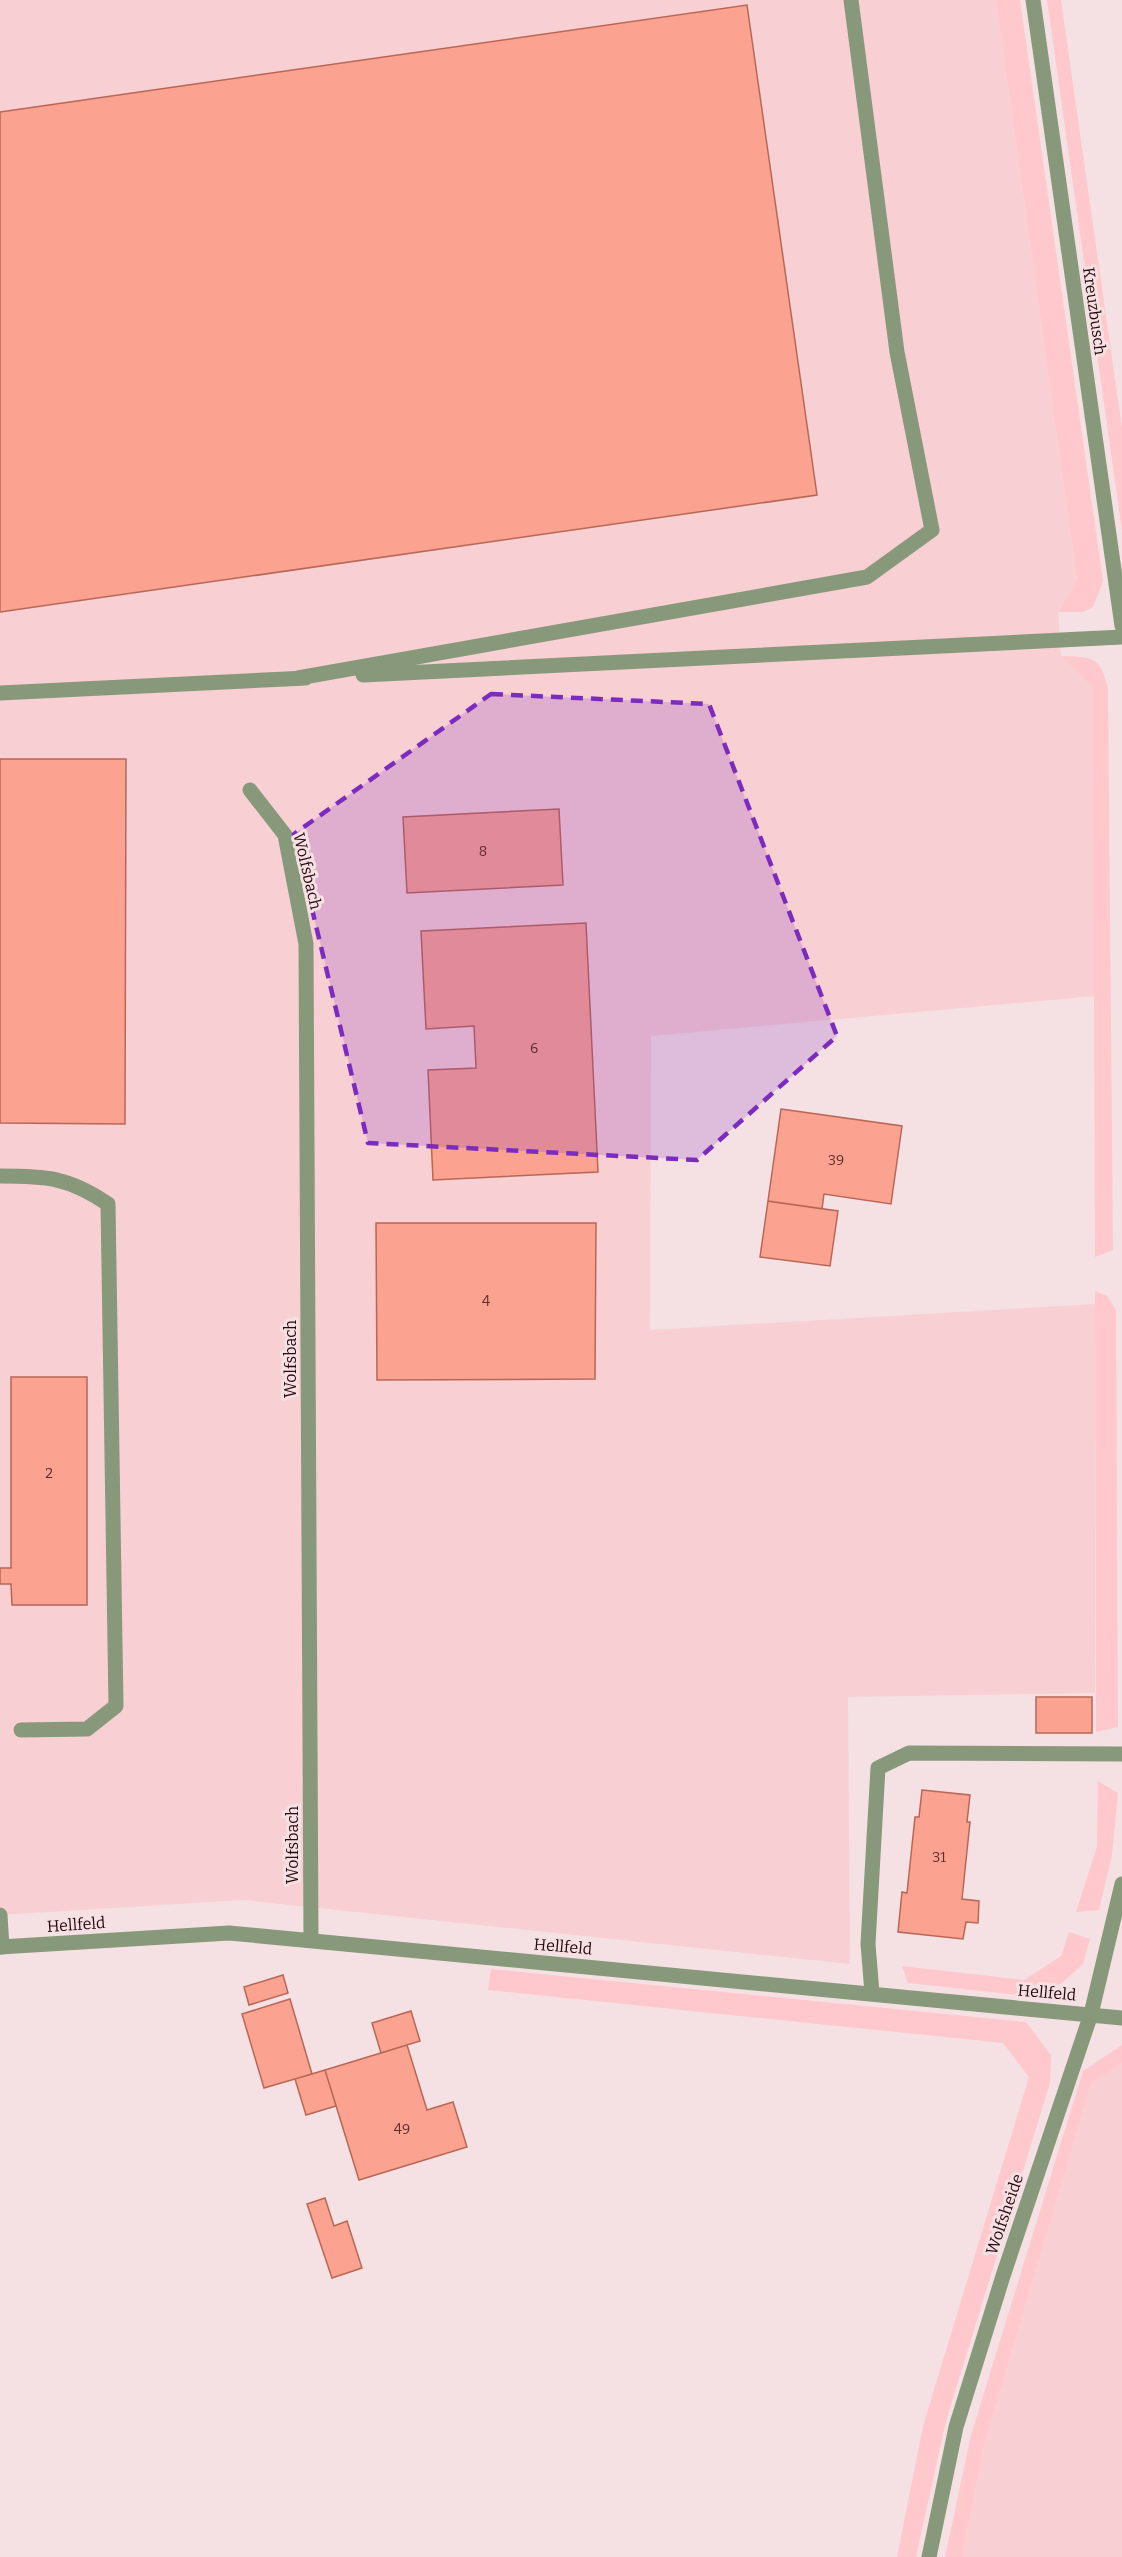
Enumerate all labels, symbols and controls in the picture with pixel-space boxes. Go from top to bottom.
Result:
street label: Kreuzbusch [1079,266,1110,356]
street label: Wolfsbach [289,831,326,911]
house number: 8 [479,843,487,860]
house number: 6 [530,1040,538,1057]
house number: 39 [828,1152,844,1169]
house number: 4 [482,1293,490,1310]
street label: Wolfsbach [281,1320,300,1398]
house number: 2 [45,1465,53,1482]
street label: Wolfsbach [283,1806,302,1884]
house number: 31 [932,1849,946,1866]
street label: Hellfeld [46,1913,106,1936]
street label: Hellfeld [533,1934,594,1959]
street label: Hellfeld [1017,1980,1078,2005]
house number: 49 [394,2121,410,2138]
street label: Wolfsheide [982,2171,1027,2257]

